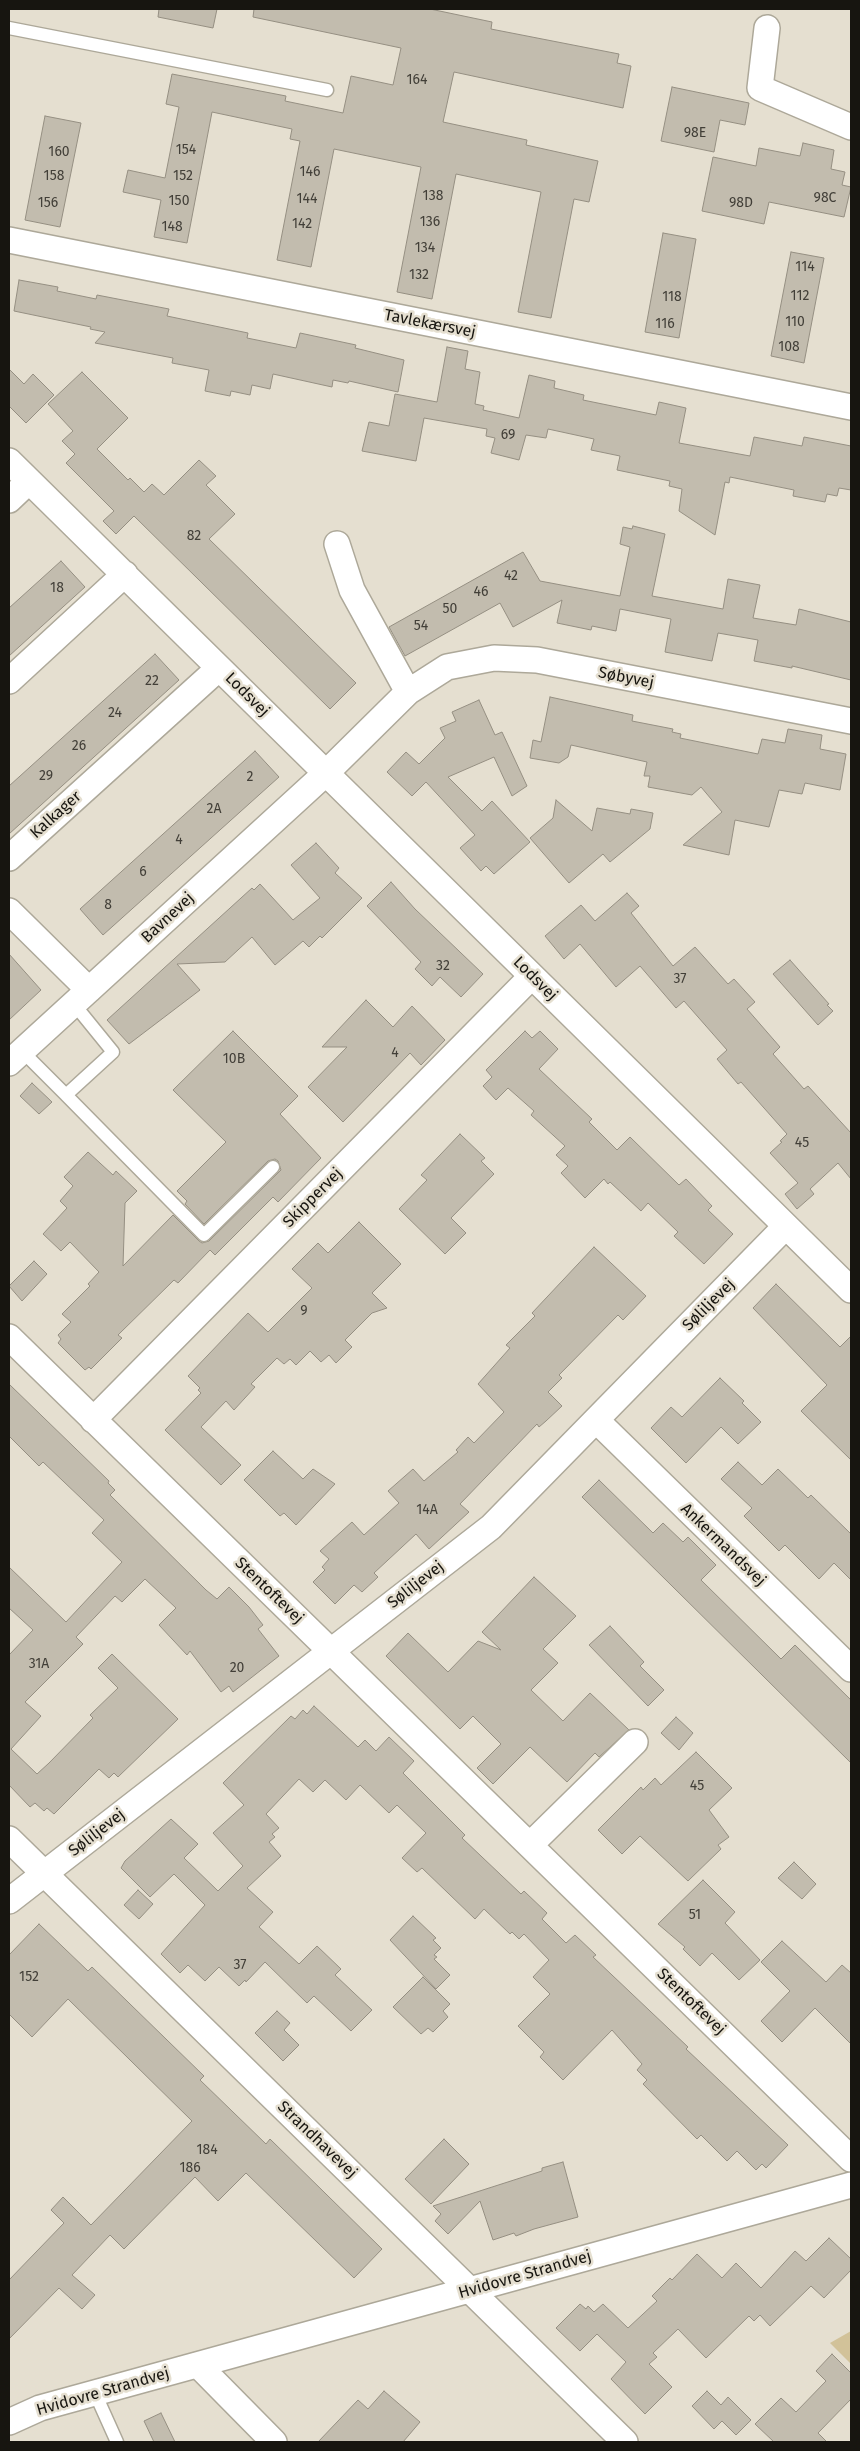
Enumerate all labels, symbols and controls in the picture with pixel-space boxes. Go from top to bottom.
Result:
house number: 164 [407,72,427,88]
house number: 98E [684,125,706,141]
house number: 154 [176,142,196,158]
house number: 160 [48,144,70,160]
house number: 146 [300,164,320,180]
house number: 158 [44,168,64,184]
house number: 152 [173,168,193,184]
house number: 138 [423,188,443,204]
house number: 98C [814,190,836,206]
house number: 144 [297,191,317,207]
house number: 150 [169,193,189,209]
house number: 156 [38,195,58,211]
house number: 98D [729,195,753,211]
house number: 136 [420,214,440,230]
house number: 142 [292,216,312,232]
house number: 148 [161,219,183,235]
house number: 134 [415,240,435,256]
house number: 114 [795,259,815,275]
house number: 132 [409,267,429,283]
house number: 112 [791,288,809,304]
house number: 118 [662,289,682,305]
street label: Tavlekærsvej [383,306,477,342]
house number: 110 [785,314,805,330]
house number: 116 [655,316,675,332]
house number: 108 [778,339,800,355]
house number: 69 [501,427,515,443]
house number: 82 [187,528,201,544]
house number: 42 [504,568,518,584]
house number: 18 [50,580,64,596]
house number: 46 [474,584,488,600]
house number: 50 [443,601,457,617]
house number: 54 [414,618,428,634]
street label: Søbyvej [596,663,656,693]
street label: Lodsvej [221,669,273,721]
house number: 22 [145,673,159,689]
house number: 24 [108,705,122,721]
house number: 26 [72,738,86,754]
house number: 29 [39,768,53,784]
house number: 2 [247,769,253,785]
street label: Kalkager [27,787,85,843]
house number: 2A [207,801,221,817]
house number: 4 [175,832,183,848]
house number: 6 [139,864,147,880]
street label: Bavnevej [138,889,198,947]
house number: 8 [104,897,112,913]
street label: Lodsvej [509,953,561,1005]
house number: 32 [436,958,450,974]
house number: 37 [673,971,687,987]
house number: 4 [391,1045,399,1061]
house number: 10B [223,1051,245,1067]
house number: 45 [795,1135,809,1151]
street label: Skippervej [279,1164,347,1232]
street label: Søliljevej [679,1275,739,1335]
house number: 9 [300,1303,308,1319]
street label: Ankermandsvej [676,1500,770,1590]
house number: 14A [416,1502,438,1518]
street label: Stentoftevej [231,1554,307,1628]
street label: Søliljevej [384,1557,448,1613]
house number: 31A [29,1656,49,1672]
house number: 20 [230,1660,244,1676]
house number: 45 [690,1778,704,1794]
street label: Søliljevej [65,1805,129,1861]
house number: 51 [689,1907,701,1923]
house number: 37 [233,1957,247,1973]
street label: Stentoftevej [653,1965,729,2039]
house number: 152 [19,1969,39,1985]
street label: Strandhavevej [273,2097,361,2183]
house number: 184 [196,2142,218,2158]
house number: 186 [179,2160,201,2176]
street label: Hvidovre Strandvej [456,2247,594,2303]
street label: Hvidovre Strandvej [34,2364,172,2420]

